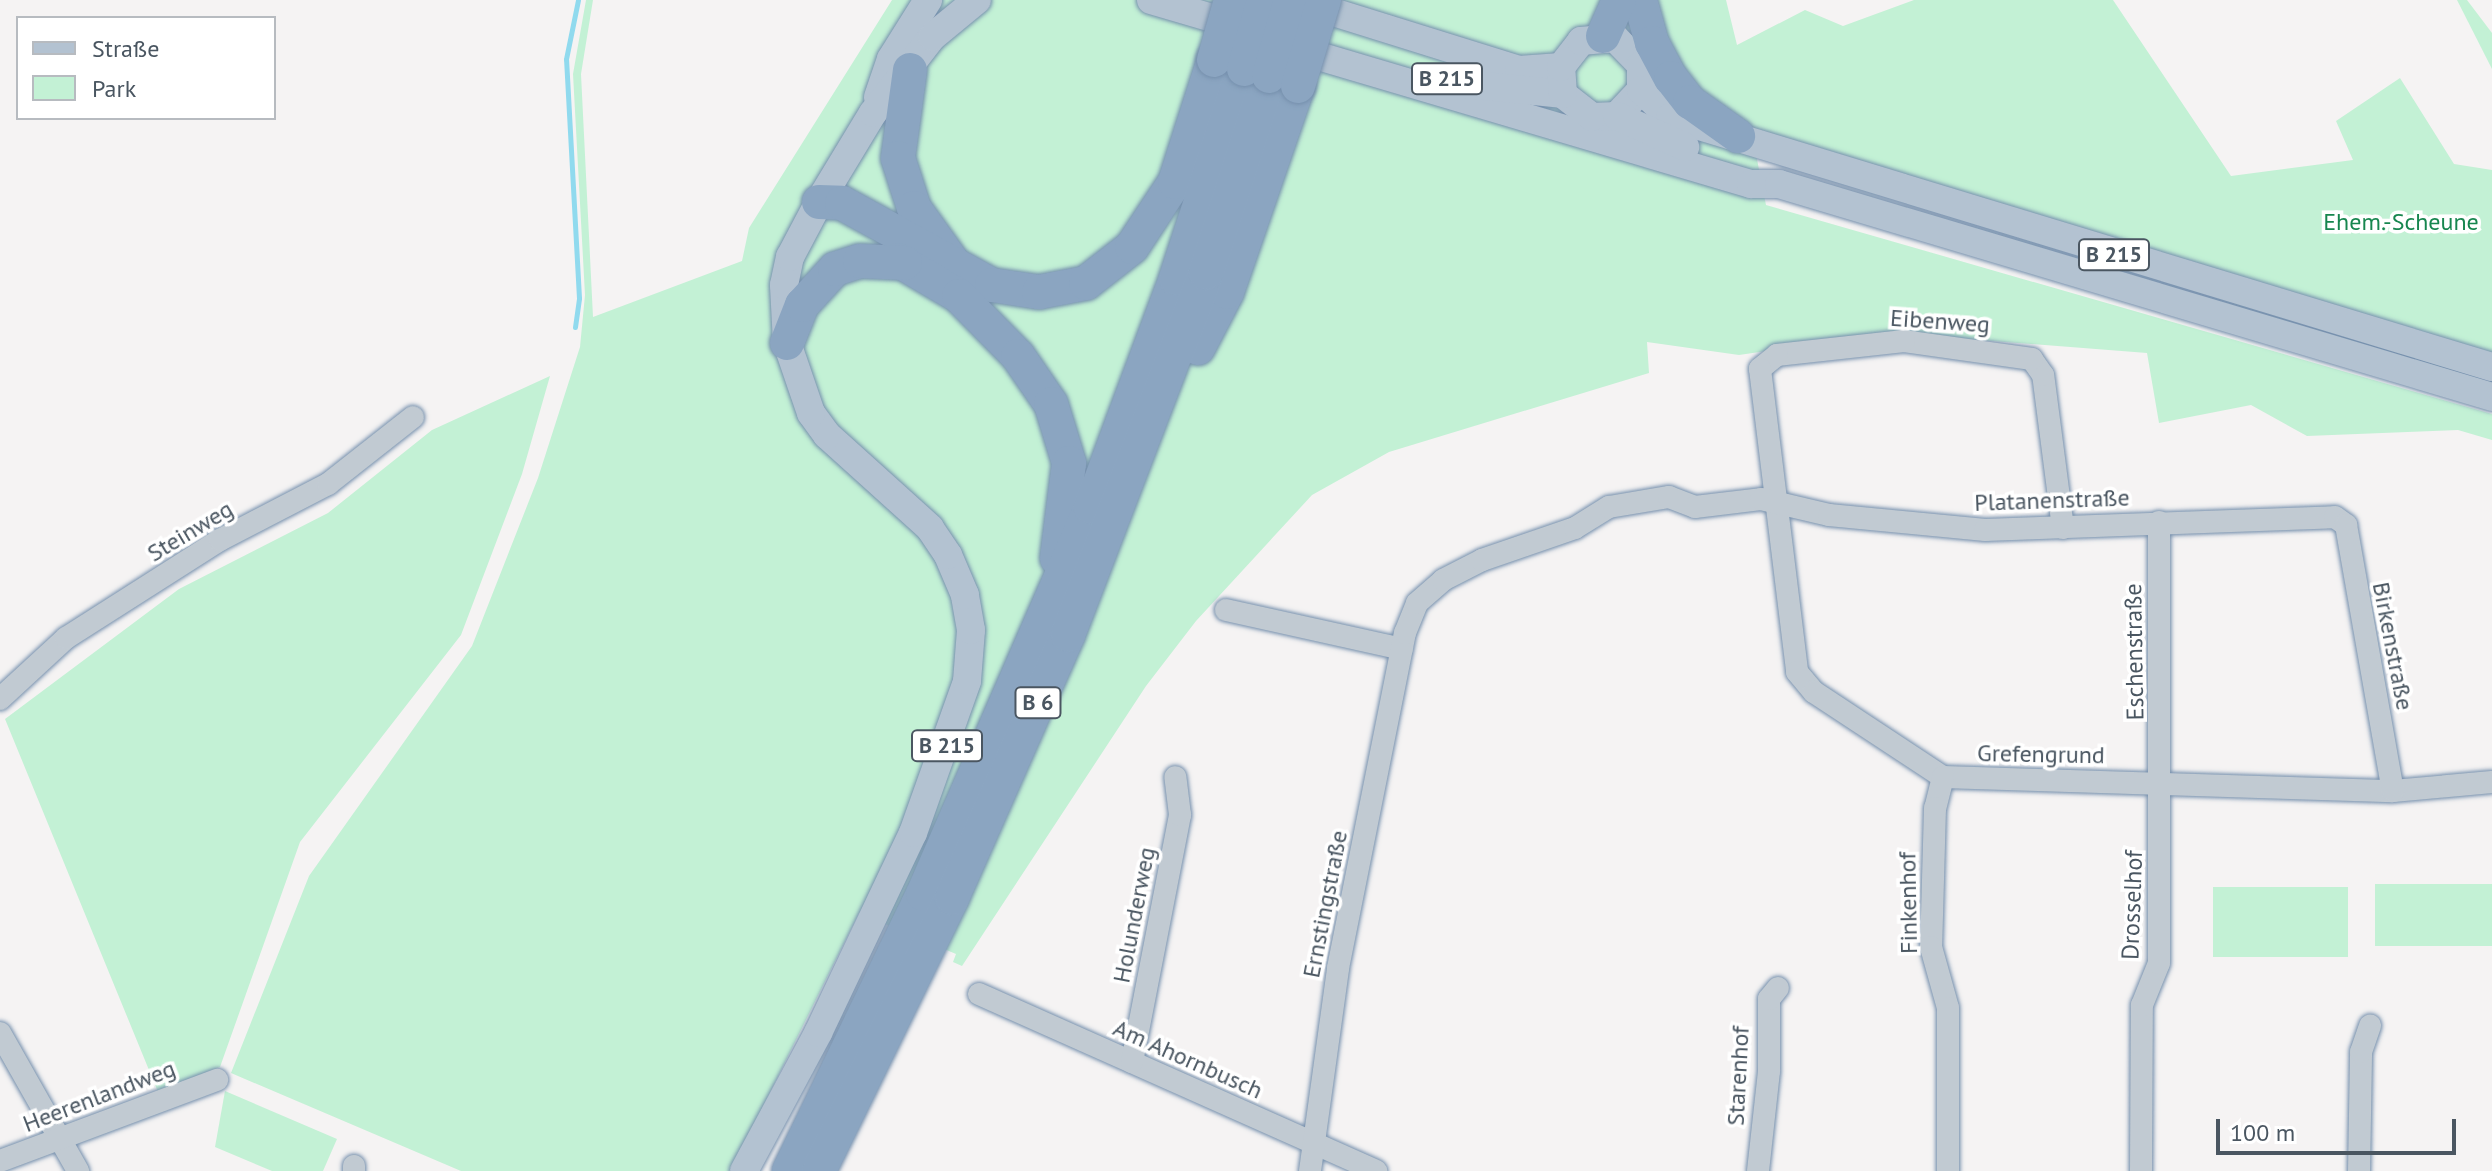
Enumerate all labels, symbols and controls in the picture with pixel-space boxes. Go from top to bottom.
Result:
legend [16,16,276,120]
text: Straße [92,33,159,64]
road number: B 215 [1411,61,1483,97]
text: Park [92,73,136,104]
park label: Ehem.-Scheune [2323,208,2479,236]
road number: B 215 [2078,237,2150,273]
street label: Eibenweg [1889,303,1991,339]
street label: Platanenstraße [1974,483,2130,517]
street label: Steinweg [142,494,238,568]
street label: Birkenstraße [2366,580,2420,712]
street label: Eschenstraße [2118,583,2150,721]
road number: B 6 [1014,685,1062,721]
road number: B 215 [911,728,983,764]
street label: Grefengrund [1977,738,2105,770]
street label: Ernstingstraße [1297,828,1353,980]
street label: Holunderweg [1107,845,1161,985]
street label: Drosselhof [2116,850,2148,960]
street label: Finkenhof [1893,852,1923,954]
street label: Am Ahornbusch [1109,1013,1267,1105]
street label: Starenhof [1721,1026,1755,1126]
street label: Heerenlandweg [19,1054,179,1138]
scale bar [2220,1103,2460,1153]
text: 100 m [2230,1117,2295,1148]

